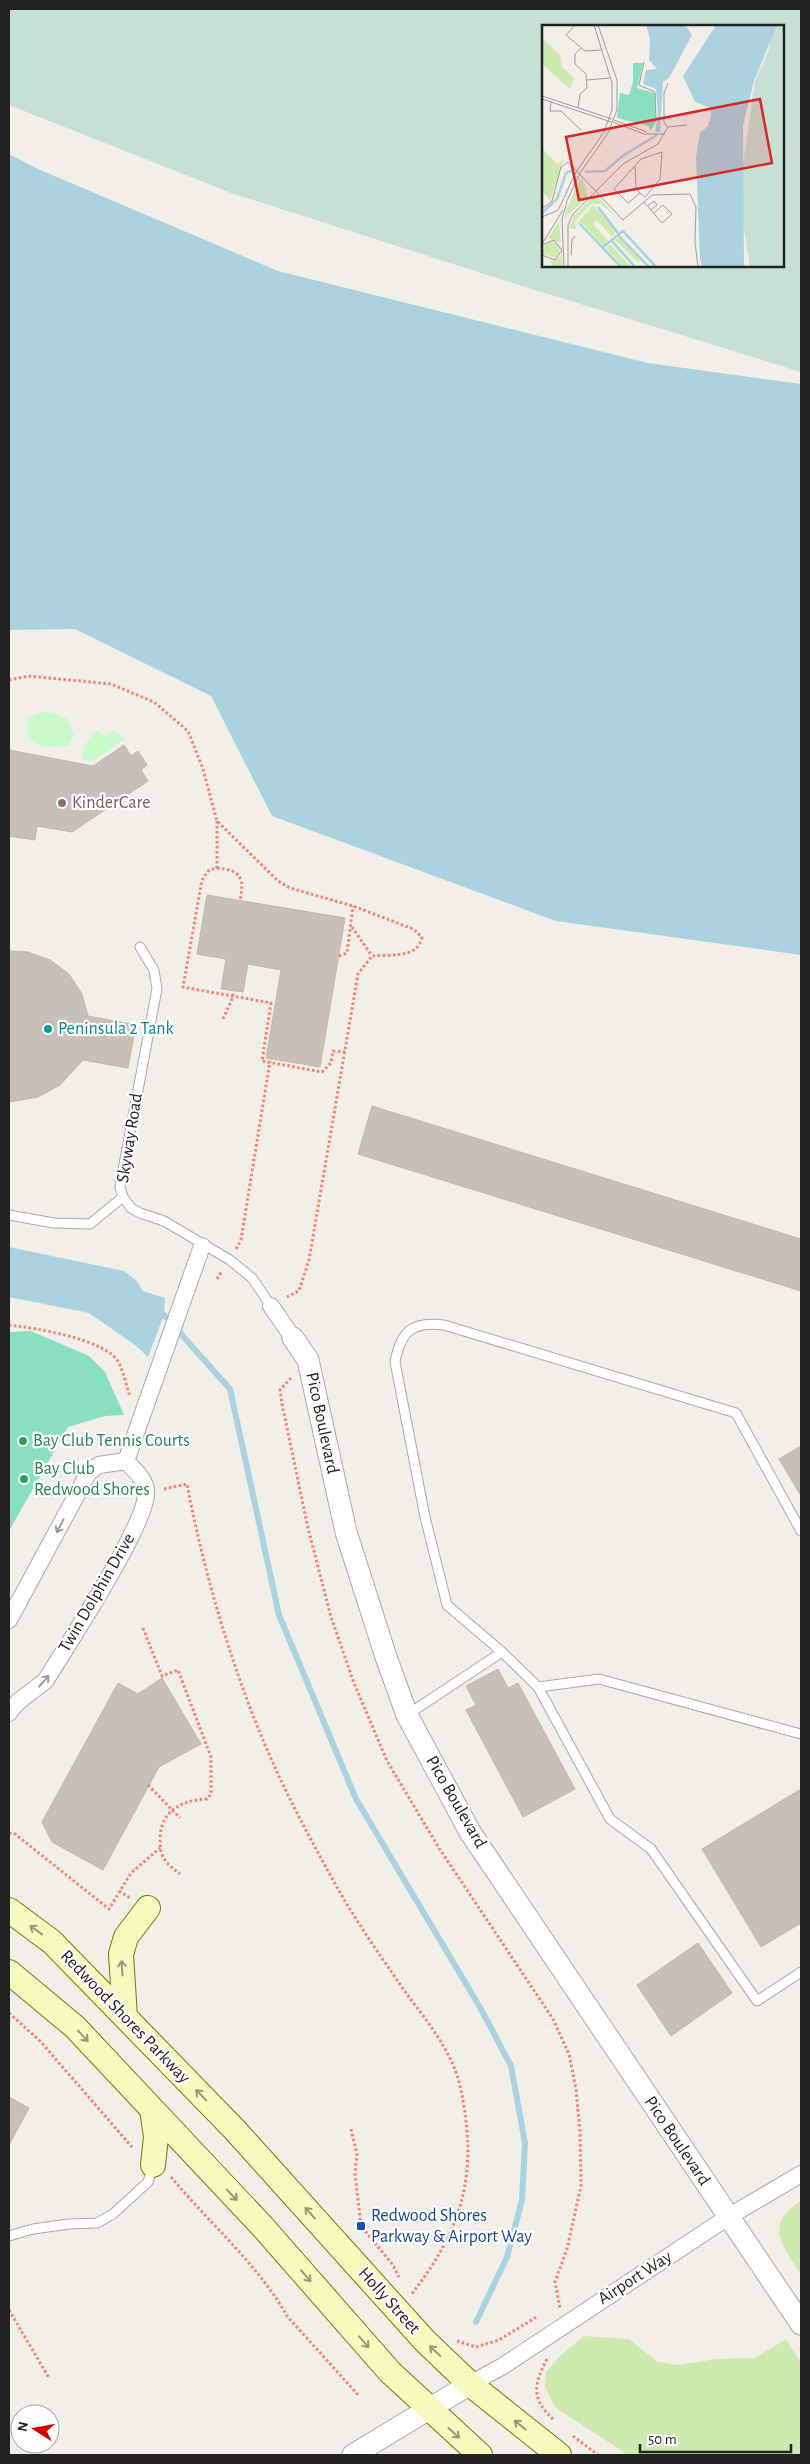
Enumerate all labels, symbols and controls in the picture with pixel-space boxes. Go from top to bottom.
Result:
inset map [542,25,785,268]
place label: KinderCare [72,794,151,812]
marker: KinderCare [56,797,68,809]
place label: Peninsula 2 Tank [58,1020,175,1038]
marker: Peninsula 2 Tank [42,1023,54,1035]
street label: Skyway Road [114,1092,146,1184]
street label: Pico Boulevard [302,1371,342,1475]
place label: Bay Club Tennis Courts [33,1432,190,1450]
marker: Bay Club Tennis Courts [17,1435,29,1447]
place label: Bay Club Redwood Shores [34,1460,150,1499]
marker: Bay Club Redwood Shores [18,1473,30,1485]
one-way arrow [54,1518,64,1532]
street label: Twin Dolphin Drive [56,1531,138,1655]
one-way arrow [38,1674,50,1687]
street label: Pico Boulevard [422,1753,490,1851]
one-way arrow [30,1925,44,1936]
street label: Redwood Shores Parkway [57,1947,193,2087]
one-way arrow [117,1960,127,1976]
one-way arrow [77,2029,89,2042]
one-way arrow [195,2088,207,2101]
street label: Pico Boulevard [641,2093,713,2189]
one-way arrow [226,2189,238,2201]
one-way arrow [304,2207,316,2220]
place label: Redwood Shores Parkway & Airport Way [371,2207,532,2246]
marker: Redwood Shores Parkway & Airport Way [355,2220,367,2232]
street label: Airport Way [595,2247,675,2308]
street label: Holly Street [355,2264,424,2338]
one-way arrow [300,2270,312,2283]
one-way arrow [359,2336,370,2349]
one-way arrow [428,2345,441,2357]
north arrow [10,2404,60,2454]
one-way arrow [514,2420,527,2431]
text: N [15,2421,31,2433]
scale bar [640,2422,791,2454]
one-way arrow [447,2427,460,2439]
text: 50 m [648,2432,677,2447]

